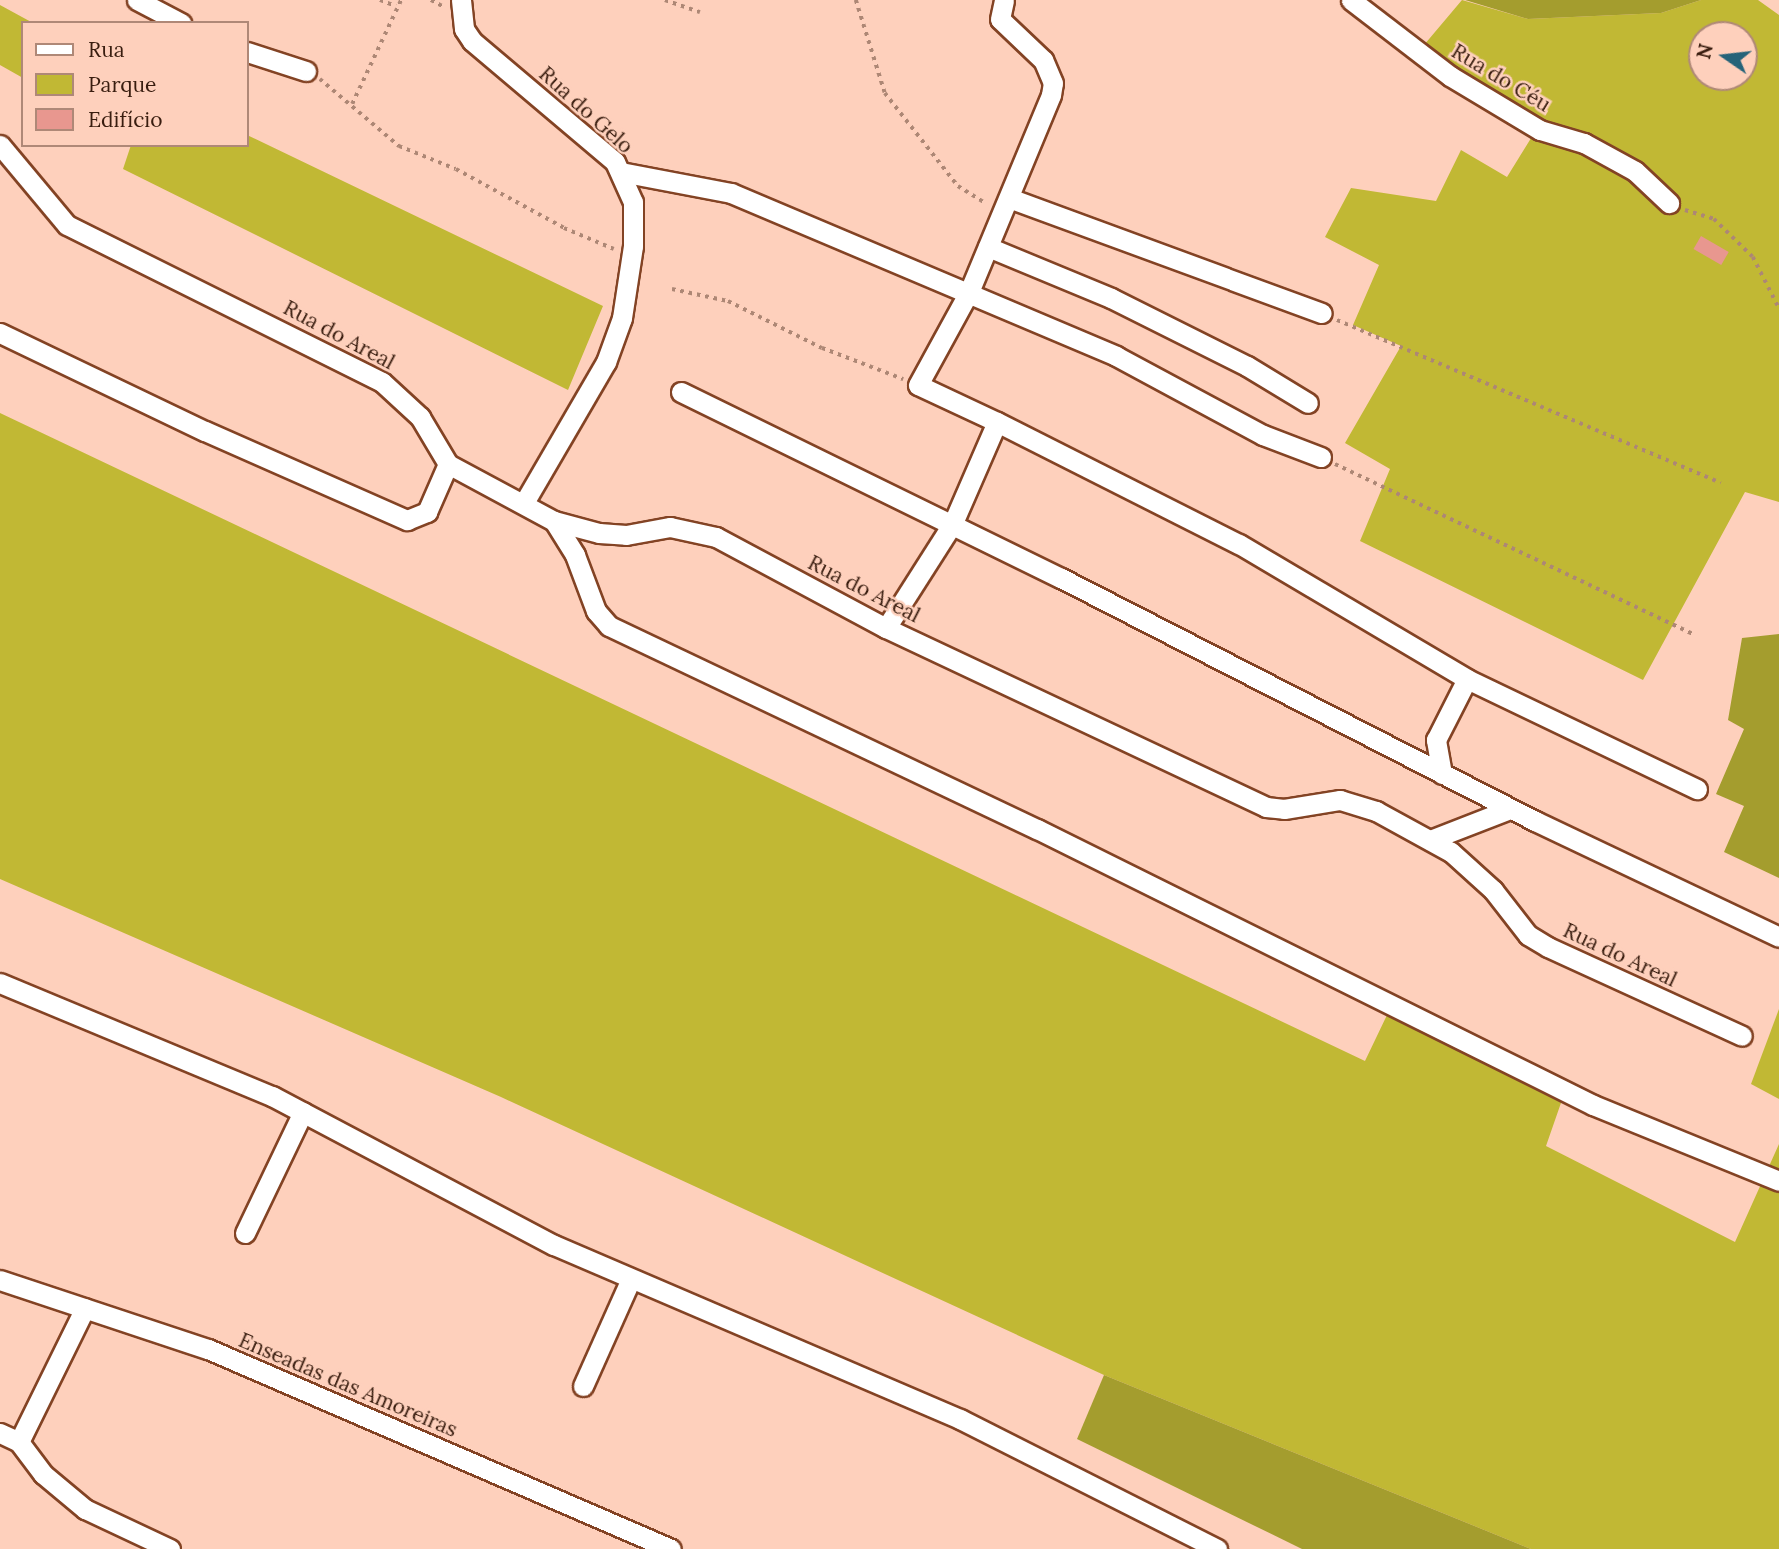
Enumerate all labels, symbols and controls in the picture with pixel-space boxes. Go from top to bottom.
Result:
legend [21,21,248,147]
north arrow [1688,21,1758,91]
text: Rua [88,36,125,63]
street label: Rua do Céu [1447,39,1555,117]
text: N [1691,41,1718,61]
street label: Rua do Gelo [534,61,638,159]
text: Parque [88,71,156,98]
text: Edifício [88,106,163,133]
street label: Rua do Areal [279,295,399,375]
street label: Rua do Areal [804,550,924,628]
street label: Rua do Areal [1559,918,1681,992]
street label: Enseadas das Amoreiras [235,1328,461,1442]

